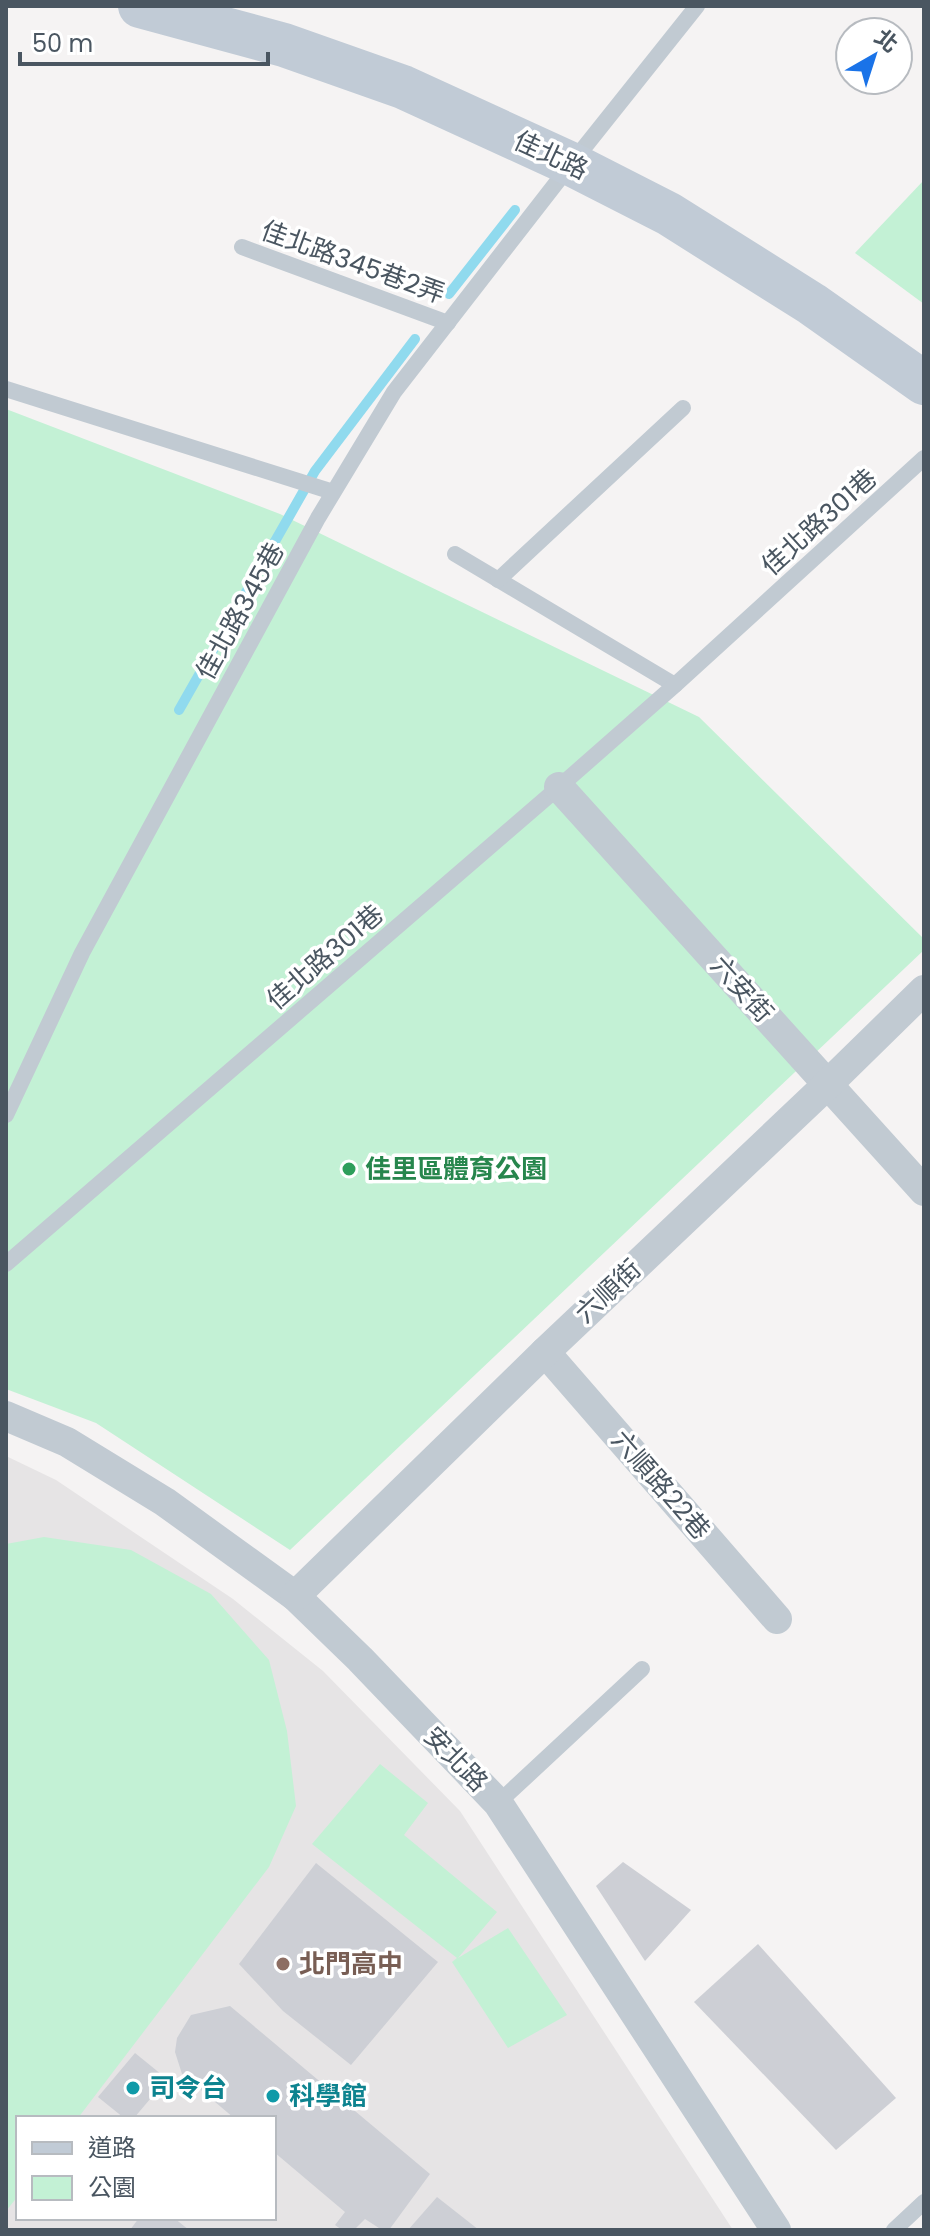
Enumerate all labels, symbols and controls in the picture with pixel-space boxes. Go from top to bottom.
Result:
scale bar [20,16,268,66]
north arrow [834,16,914,96]
text: 北 [868,22,905,60]
text: 50 m [32,27,93,60]
street label: 佳北路 [508,122,594,188]
street label: 佳北路345巷2弄 [256,212,450,312]
street label: 佳北路301巷 [753,460,885,584]
street label: 佳北路345巷 [187,536,293,686]
street label: 佳北路301巷 [259,896,391,1018]
street label: 六安街 [703,948,781,1030]
place label: 佳里區體育公園 [365,1151,547,1187]
marker: 佳里區體育公園 [340,1160,358,1178]
street label: 六順街 [567,1251,649,1331]
street label: 六順路22巷 [603,1423,719,1547]
street label: 安北路 [416,1718,496,1800]
place label: 北門高中 [299,1946,403,1982]
marker: 北門高中 [274,1955,292,1973]
place label: 司令台 [149,2070,227,2106]
place label: 科學館 [289,2078,367,2114]
marker: 司令台 [124,2079,142,2097]
marker: 科學館 [264,2087,282,2105]
legend [16,2116,276,2220]
text: 道路 [88,2131,136,2164]
text: 公園 [88,2171,136,2204]

